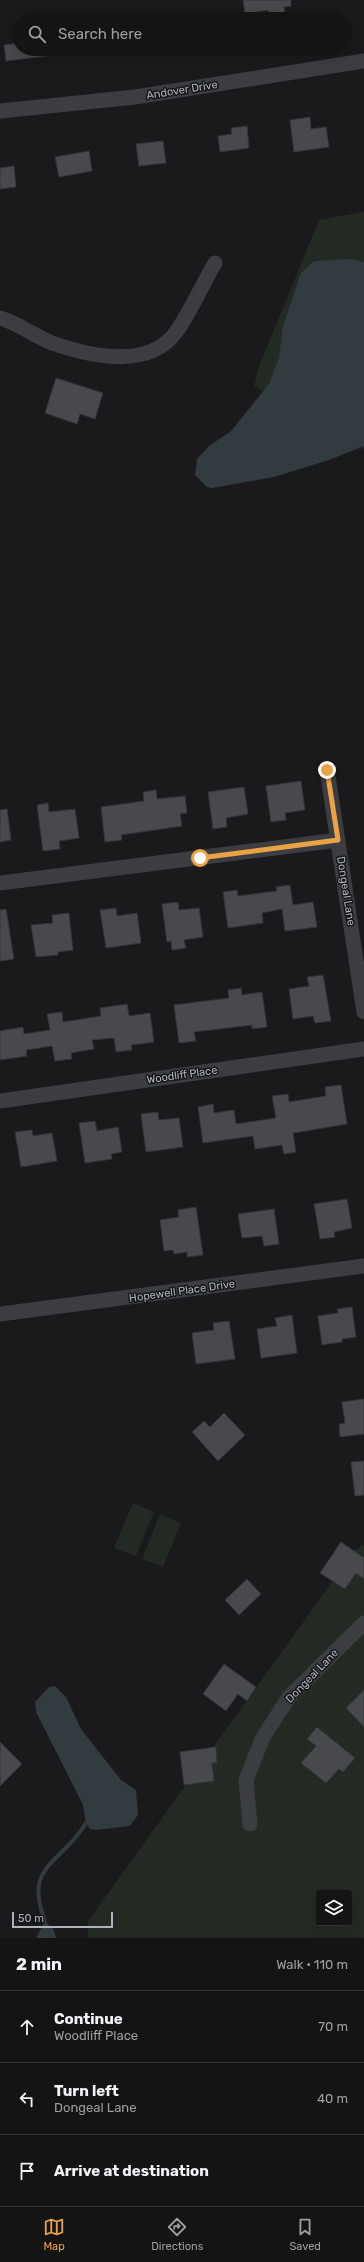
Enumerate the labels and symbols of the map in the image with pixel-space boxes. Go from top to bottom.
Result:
street label: Andover Drive [146,78,218,102]
route end [318,761,336,779]
route start [191,849,209,867]
street label: Dongeal Lane [334,855,358,927]
street label: Woodliff Place [146,1064,218,1086]
street label: Hopewell Place Drive [128,1277,236,1305]
street label: Dongeal Lane [283,1646,341,1706]
scale bar [12,1910,113,1929]

